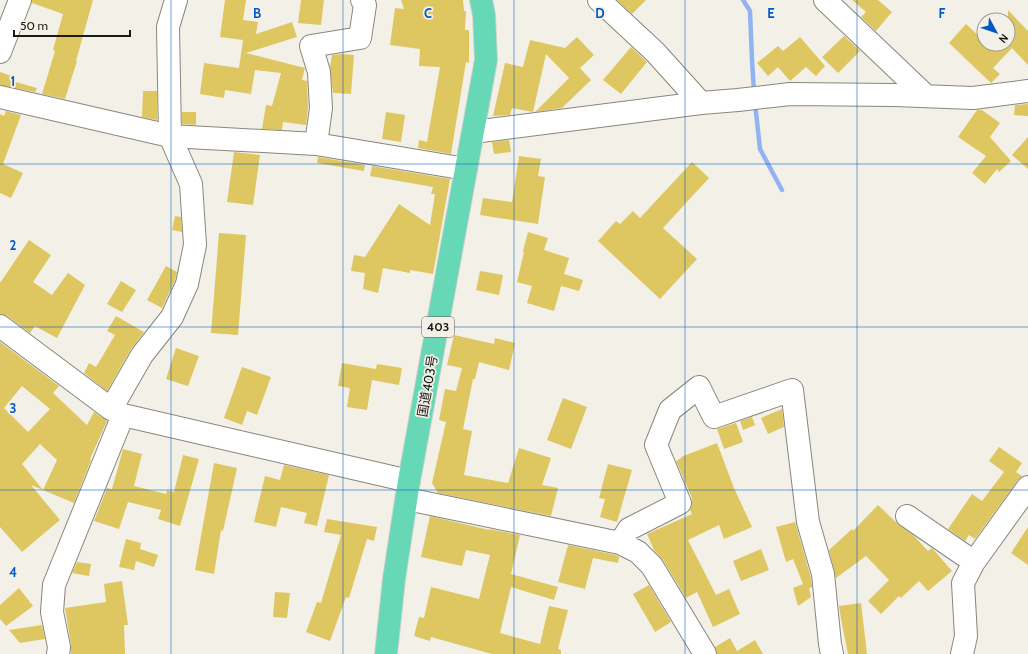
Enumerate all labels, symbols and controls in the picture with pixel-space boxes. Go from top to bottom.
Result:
text: B [253,5,261,21]
text: C [424,5,432,21]
text: D [595,5,605,21]
text: E [767,5,775,21]
text: F [939,5,946,21]
scale bar [14,12,130,38]
north arrow [976,12,1016,52]
text: 50 m [20,18,48,33]
text: N [996,31,1012,46]
text: 1 [11,73,15,89]
text: 2 [10,237,17,253]
road number: 403 [422,317,454,337]
street label: 国道403号 [414,354,440,418]
text: 3 [9,400,17,416]
text: 4 [9,564,17,580]

